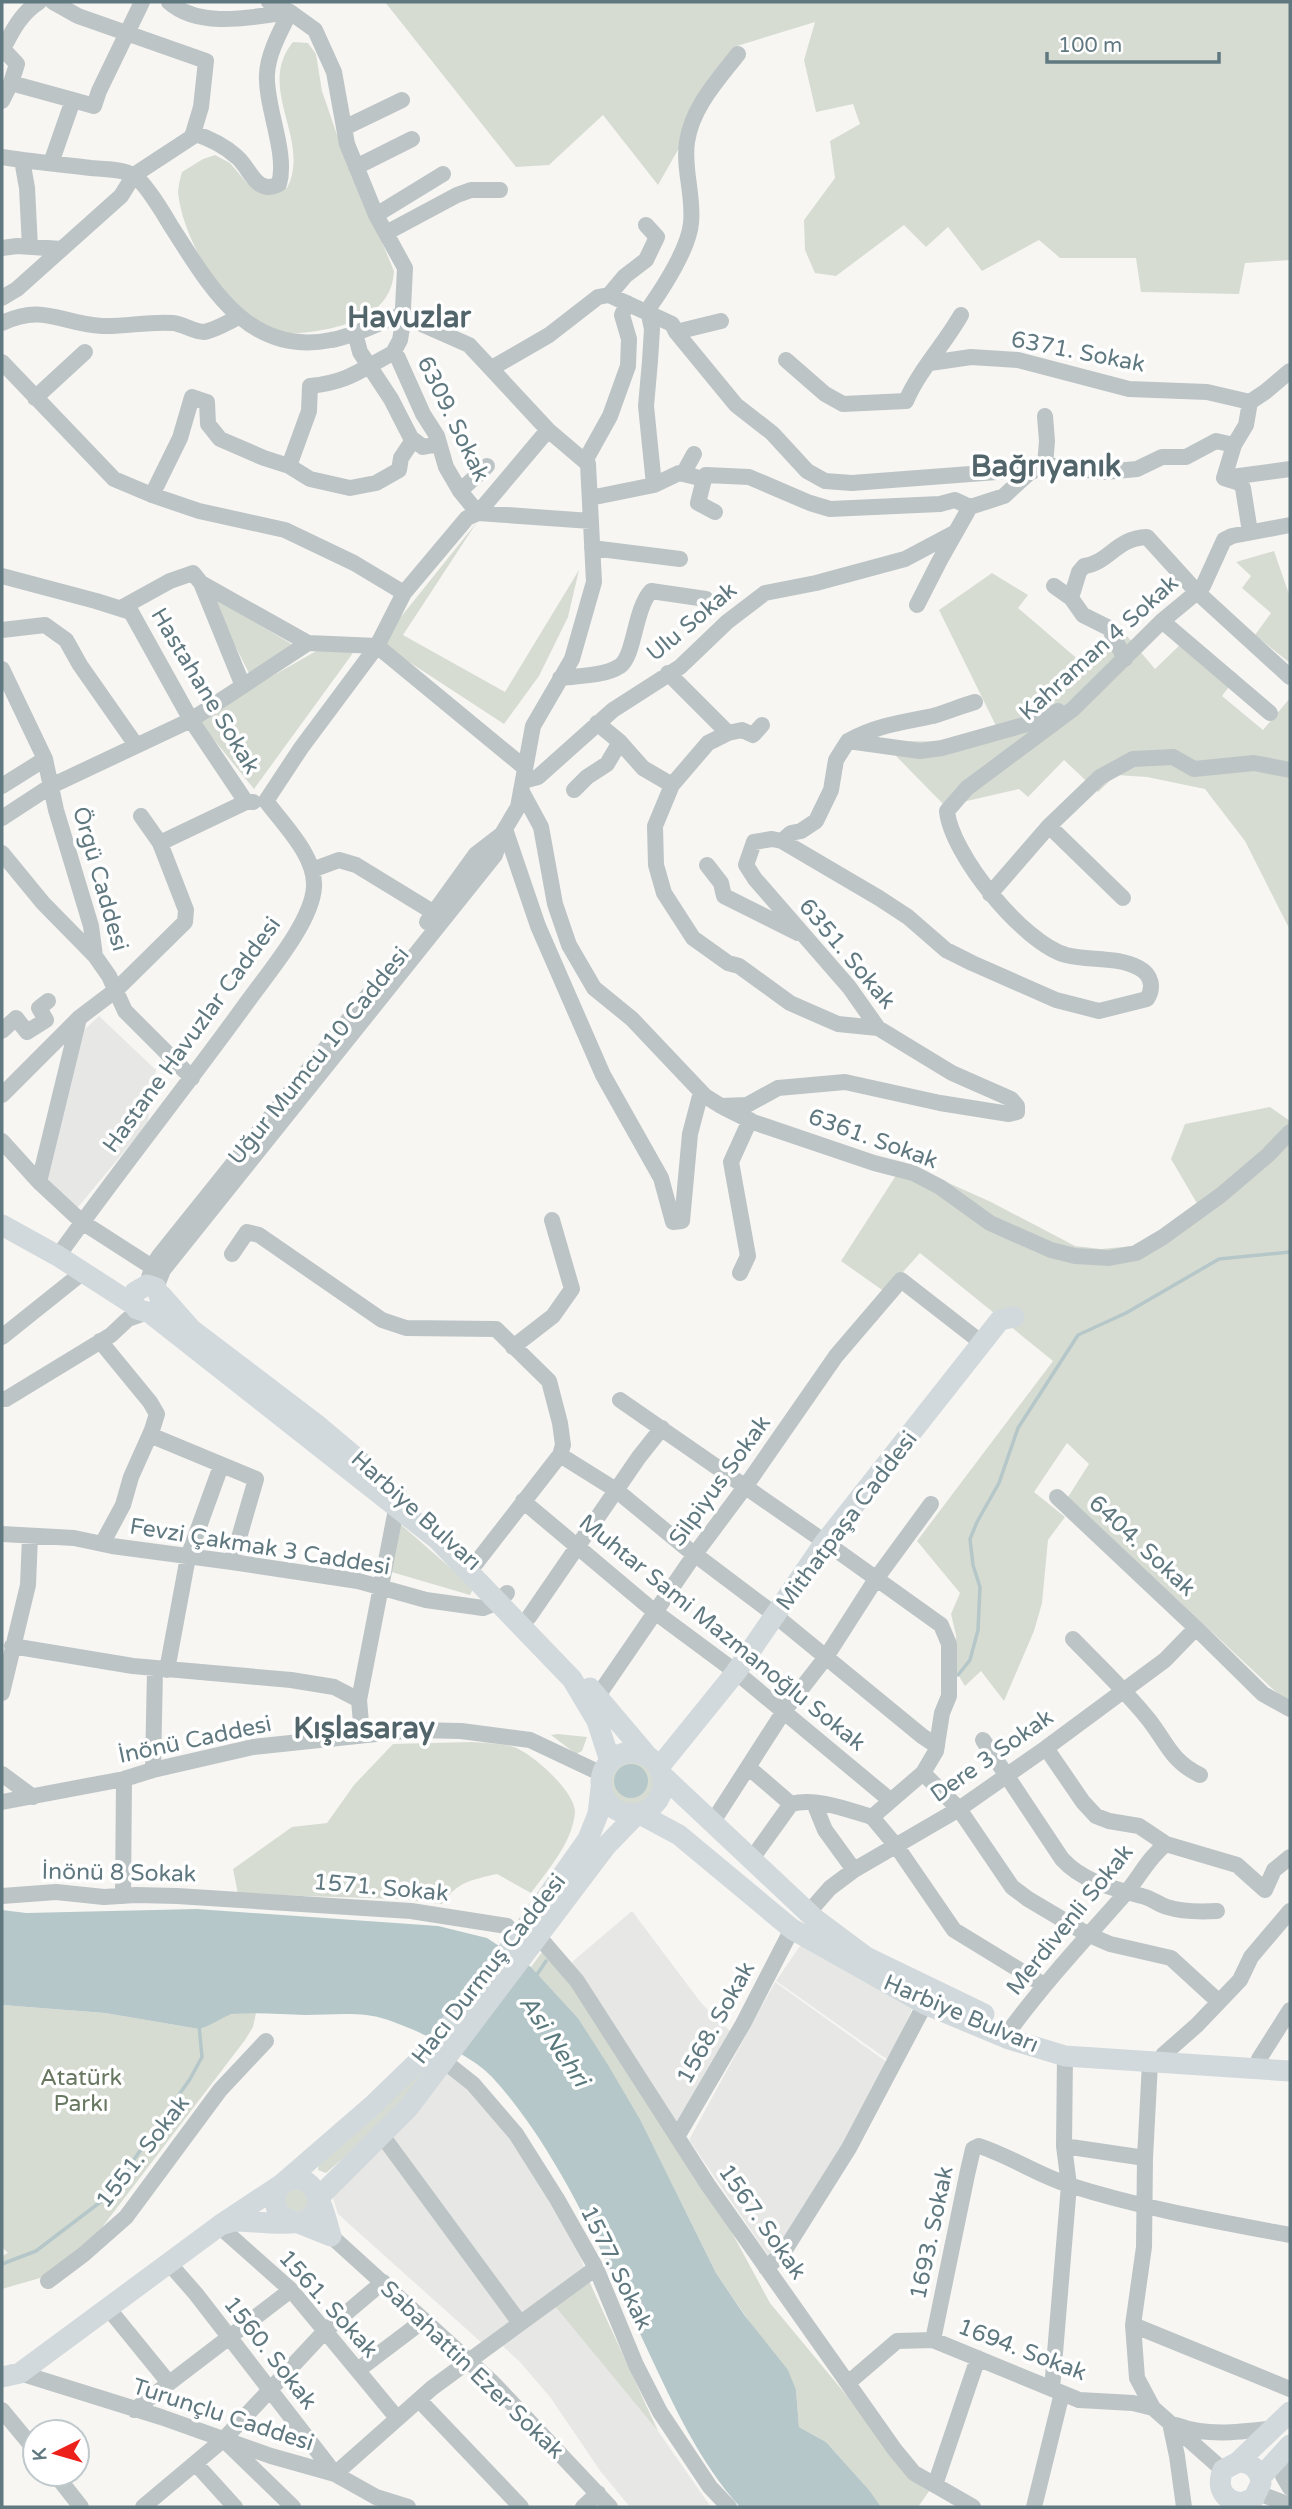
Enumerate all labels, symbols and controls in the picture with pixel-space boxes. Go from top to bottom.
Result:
scale bar [1047,21,1218,65]
text: 100 m [1058,33,1122,58]
district label: Havuzlar [347,299,472,336]
street label: 6371. Sokak [1009,325,1147,379]
street label: 6309. Sokak [411,352,495,486]
district label: Bağrıyanık [971,448,1121,485]
street label: Kahraman 4 Sokak [1014,569,1184,727]
street label: Ulu Sokak [641,576,743,668]
street label: Hastahane Sokak [144,603,266,779]
street label: Örgü Caddesi [66,803,134,955]
street label: 6351. Sokak [793,893,901,1015]
street label: Hastane Havuzlar Caddesi [97,912,287,1158]
street label: Uğur Mumcu 10 Caddesi [222,941,416,1171]
street label: 6361. Sokak [804,1103,942,1175]
street label: Silpiyus Sokak [663,1410,777,1552]
street label: Mithatpaşa Caddesi [771,1426,923,1616]
street label: Harbiye Bulvarı [345,1445,487,1577]
street label: 6404. Sokak [1083,1490,1201,1602]
street label: Muhtar Sami Mazmanoğlu Sokak [573,1509,871,1757]
street label: Fevzi Çakmak 3 Caddesi [128,1513,392,1581]
street label: Dere 3 Sokak [925,1703,1059,1809]
street label: İnönü Caddesi [116,1710,274,1770]
district label: Kışlasaray [293,1710,435,1747]
street label: Merdivenli Sokak [1001,1839,1139,2001]
street label: İnönü 8 Sokak [41,1858,197,1888]
street label: 1571. Sokak [312,1868,450,1908]
street label: Hacı Durmuş Caddesi [406,1868,572,2070]
street label: 1568. Sokak [671,1957,761,2089]
street label: Harbiye Bulvarı [879,1969,1043,2059]
water label: Asi Nehri [513,1990,597,2095]
park label: Atatürk Parkı [40,2064,122,2118]
street label: 1551. Sokak [90,2090,196,2214]
street label: 1567. Sokak [712,2159,812,2285]
street label: 1693. Sokak [904,2164,960,2302]
street label: 1577. Sokak [574,2201,658,2335]
street label: 1561. Sokak [272,2244,384,2364]
street label: Sabahattin Ezer Sokak [374,2275,570,2465]
street label: 1560. Sokak [217,2291,323,2415]
street label: 1694. Sokak [954,2313,1090,2387]
street label: Turunçlu Caddesi [129,2372,317,2458]
north arrow [21,2418,91,2488]
text: K [29,2447,52,2462]

